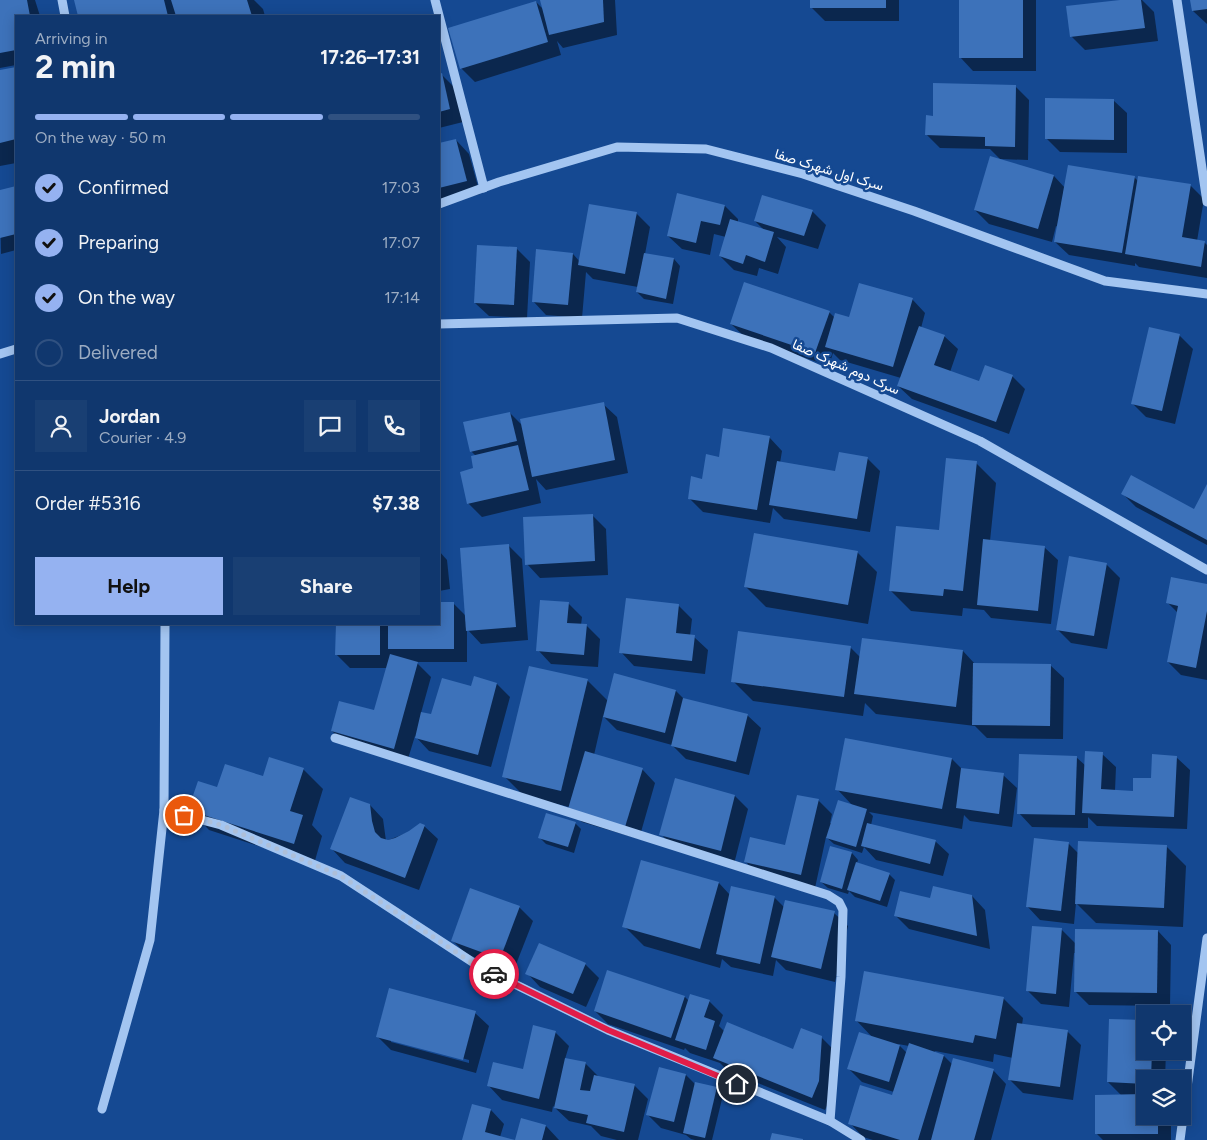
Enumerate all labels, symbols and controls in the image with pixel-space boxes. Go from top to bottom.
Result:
text: Arriving in [35,29,107,48]
text: 17:26–17:31 [320,46,420,69]
text: 2 min [35,48,116,86]
text: On the way · 50 m [35,128,166,147]
street label: سرک اول شهرک صفا [772,145,885,196]
icon: check [35,174,63,202]
text: Confirmed [78,176,169,199]
text: 17:03 [382,178,420,197]
icon: check [35,229,63,257]
text: Preparing [78,231,159,254]
text: 17:07 [382,233,420,252]
icon: check [35,284,63,312]
text: On the way [78,286,175,309]
text: 17:14 [384,288,420,307]
street label: سرک دوم شهرک صفا [790,336,902,398]
text: Delivered [78,341,158,364]
button: person [35,400,87,452]
button: chat [304,400,356,452]
button: phone [368,400,420,452]
text: Jordan [99,405,160,428]
text: Courier · 4.9 [99,428,186,447]
text: Order #5316 [35,492,141,515]
text: $7.38 [372,492,420,515]
button: Help [35,557,223,615]
button: Share [233,557,420,615]
pin [163,794,205,836]
icon: bag [170,801,198,829]
courier [469,949,519,999]
icon: car [480,960,508,988]
map controls [1136,1005,1191,1125]
button: locate [1136,1005,1191,1060]
pin [716,1063,758,1105]
icon: home [723,1070,751,1098]
button: layers [1136,1070,1191,1125]

